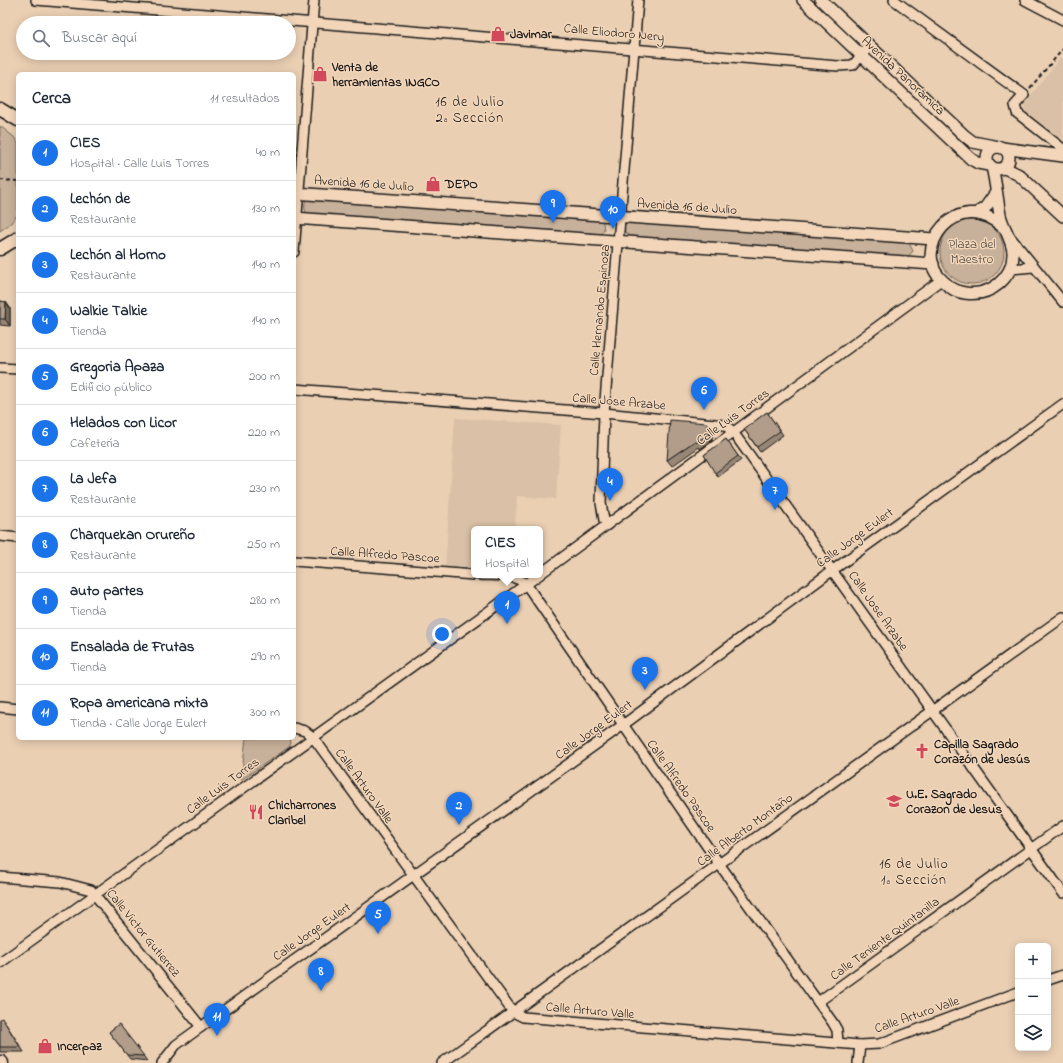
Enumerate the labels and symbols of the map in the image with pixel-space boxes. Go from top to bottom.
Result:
street label: Calle Eliodoro Nery [563,19,665,48]
shop icon: Javimar [489,25,507,43]
place label: Javimar [510,25,553,44]
street label: Avenida Panorámica [857,32,949,120]
place label: Venta de herramientas INGCO [331,58,440,92]
shop icon: Venta de herramientas INGCO [311,65,329,83]
district label: 16 de Julio 2ª Sección [435,92,505,129]
street label: Avenida 16 de Julio [313,171,415,197]
shop icon: DEPO [424,175,442,193]
place label: DEPO [444,175,478,194]
pin: 9 [540,190,566,223]
street label: Avenida 16 de Julio [636,194,738,220]
pin: 10 [600,196,626,229]
park label: Plaza del Maestro [949,235,995,269]
street label: Calle Hernando Espinoza [585,244,615,376]
pin: 6 [691,377,717,410]
street label: Calle Luis Torres [693,384,774,450]
street label: Calle Jose Arzabe [572,388,667,416]
pin: 4 [597,468,623,501]
pin: 7 [762,477,788,510]
street label: Calle Jorge Eulert [812,503,899,573]
street label: Calle Alfredo Pascoe [330,542,440,568]
street label: Calle Jose Arzabe [843,567,913,655]
pin: 1 [494,591,520,624]
your location [432,624,452,644]
pin: 3 [632,657,658,690]
street label: Calle Jorge Eulert [551,695,638,765]
place label: Capilla Sagrado Corazón de Jesús [934,735,1030,769]
street label: Calle Alfredo Pascoe [642,736,720,836]
church icon: Capilla Sagrado Corazón de Jesús [913,742,931,760]
street label: Calle Arturo Valle [330,745,398,828]
street label: Calle Luis Torres [183,753,264,819]
place label: U.E. Sagrado Corazon de Jesus [906,785,1002,819]
street label: Calle Alberto Montaño [693,789,797,871]
pin: 2 [446,792,472,825]
school or university icon: U.E. Sagrado Corazon de Jesus [885,792,903,810]
place label: Chicharrones Claribel [268,796,337,830]
restaurant icon: Chicharrones Claribel [247,803,265,821]
district label: 16 de Julio 1ª Sección [879,854,949,891]
street label: Calle Victor Gutierrez [102,885,185,981]
street label: Calle Teniente Quintanilla [826,893,944,985]
street label: Calle Jorge Eulert [269,898,356,967]
pin: 5 [365,901,391,934]
pin: 8 [308,958,334,991]
street label: Calle Arturo Valle [872,992,962,1038]
street label: Calle Arturo Valle [545,998,635,1024]
pin: 11 [204,1003,230,1036]
shop icon: Incerpaz [36,1037,54,1055]
place label: Incerpaz [57,1037,102,1056]

